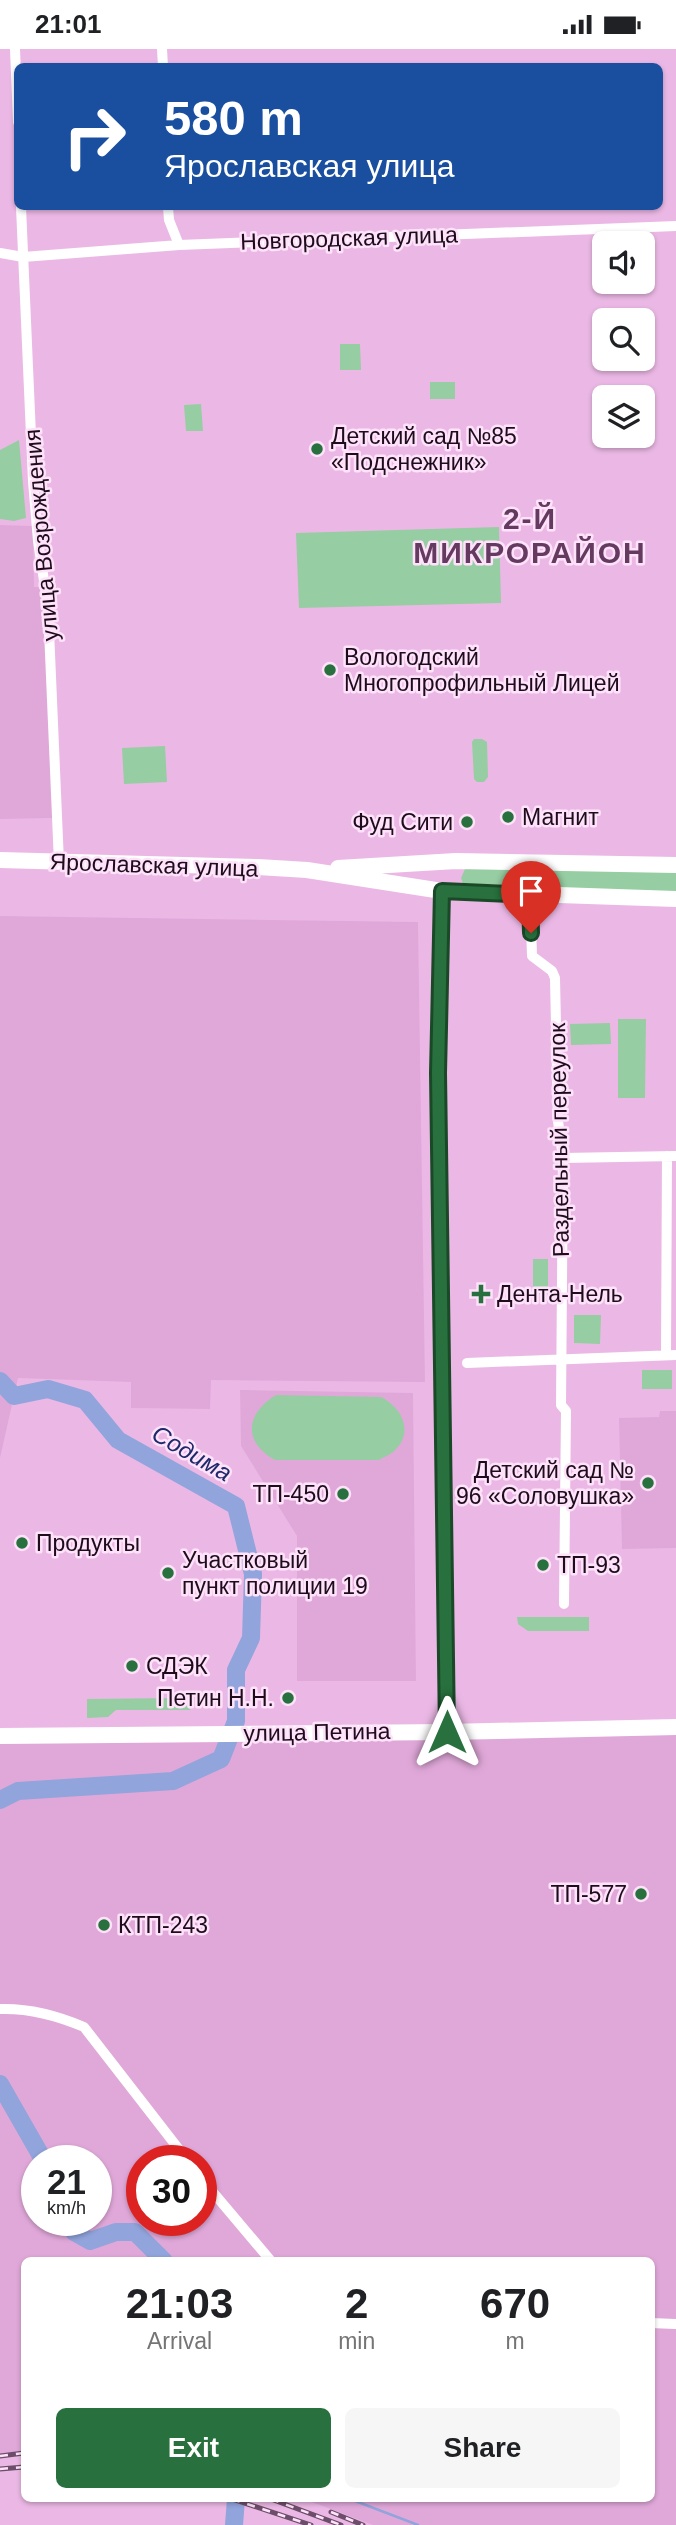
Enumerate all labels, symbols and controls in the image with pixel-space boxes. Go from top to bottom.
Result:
text: 21:01 [35,9,102,39]
icon: right [49,91,140,182]
text: 580 m [164,91,303,145]
text: Ярославская улица [164,148,455,184]
street label: Новгородская улица [240,221,458,255]
map controls [592,231,655,448]
button: sound [592,231,655,294]
button: search [592,308,655,371]
button: layers [592,385,655,448]
place label: Детский сад №85 «Подснежник» [331,423,517,475]
street label: улица Возрождения [19,428,63,642]
marker: Детский сад №85 «Подснежник» [309,441,325,457]
district label: 2-Й МИКРОРАЙОН [413,502,647,569]
place label: Вологодский Многопрофильный Лицей [344,644,620,696]
marker: Вологодский Многопрофильный Лицей [322,662,338,678]
place label: Магнит [522,804,599,830]
place label: Фуд Сити [352,809,453,835]
marker: Магнит [500,809,516,825]
marker: Фуд Сити [459,814,475,830]
street label: Ярославская улица [49,848,259,882]
pin [501,861,561,933]
icon: arrive [512,872,550,910]
street label: Раздельный переулок [544,1022,574,1257]
place label: Дента-Нель [497,1281,623,1307]
marker: Дента-Нель [471,1284,491,1304]
water label: Содима [148,1420,236,1486]
place label: Детский сад № 96 «Соловушка» [456,1457,634,1509]
marker: Детский сад № 96 «Соловушка» [640,1475,656,1491]
place label: ТП-450 [252,1481,329,1507]
marker: ТП-450 [335,1486,351,1502]
place label: Продукты [36,1530,140,1556]
marker: Продукты [14,1535,30,1551]
place label: Участковый пункт полиции 19 [182,1547,368,1599]
place label: ТП-93 [557,1552,621,1578]
marker: ТП-93 [535,1557,551,1573]
marker: Участковый пункт полиции 19 [160,1565,176,1581]
place label: СДЭК [146,1653,208,1679]
marker: СДЭК [124,1658,140,1674]
place label: Петин Н.Н. [157,1685,274,1711]
marker: Петин Н.Н. [280,1690,296,1706]
position arrow [410,1695,484,1769]
street label: улица Петина [243,1718,391,1746]
place label: ТП-577 [550,1881,627,1907]
marker: ТП-577 [633,1886,649,1902]
place label: КТП-243 [118,1912,208,1938]
marker: КТП-243 [96,1917,112,1933]
speed limit sign: 30 [126,2145,217,2236]
text: 21 [47,2162,86,2201]
text: km/h [47,2198,86,2218]
text: 21:03 [126,2280,233,2327]
text: 2 [345,2280,368,2327]
text: 670 [480,2280,550,2327]
text: Arrival [147,2328,212,2354]
text: min [338,2328,375,2354]
text: m [506,2328,525,2354]
button: Exit [56,2408,331,2488]
button: Share [345,2408,620,2488]

